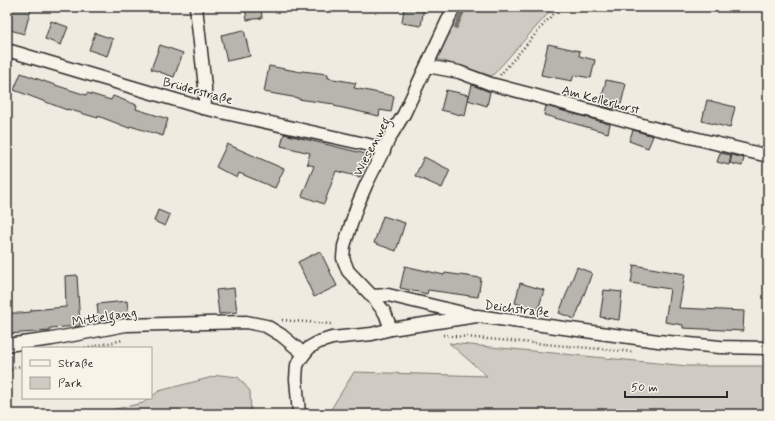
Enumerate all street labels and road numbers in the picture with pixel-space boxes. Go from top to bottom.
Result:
street label: Brüderstraße [161,74,235,109]
street label: Am Kellerhorst [560,82,642,119]
street label: Wiesenweg [350,114,397,180]
street label: Deichstraße [483,297,550,322]
street label: Mittelgang [71,304,138,333]

